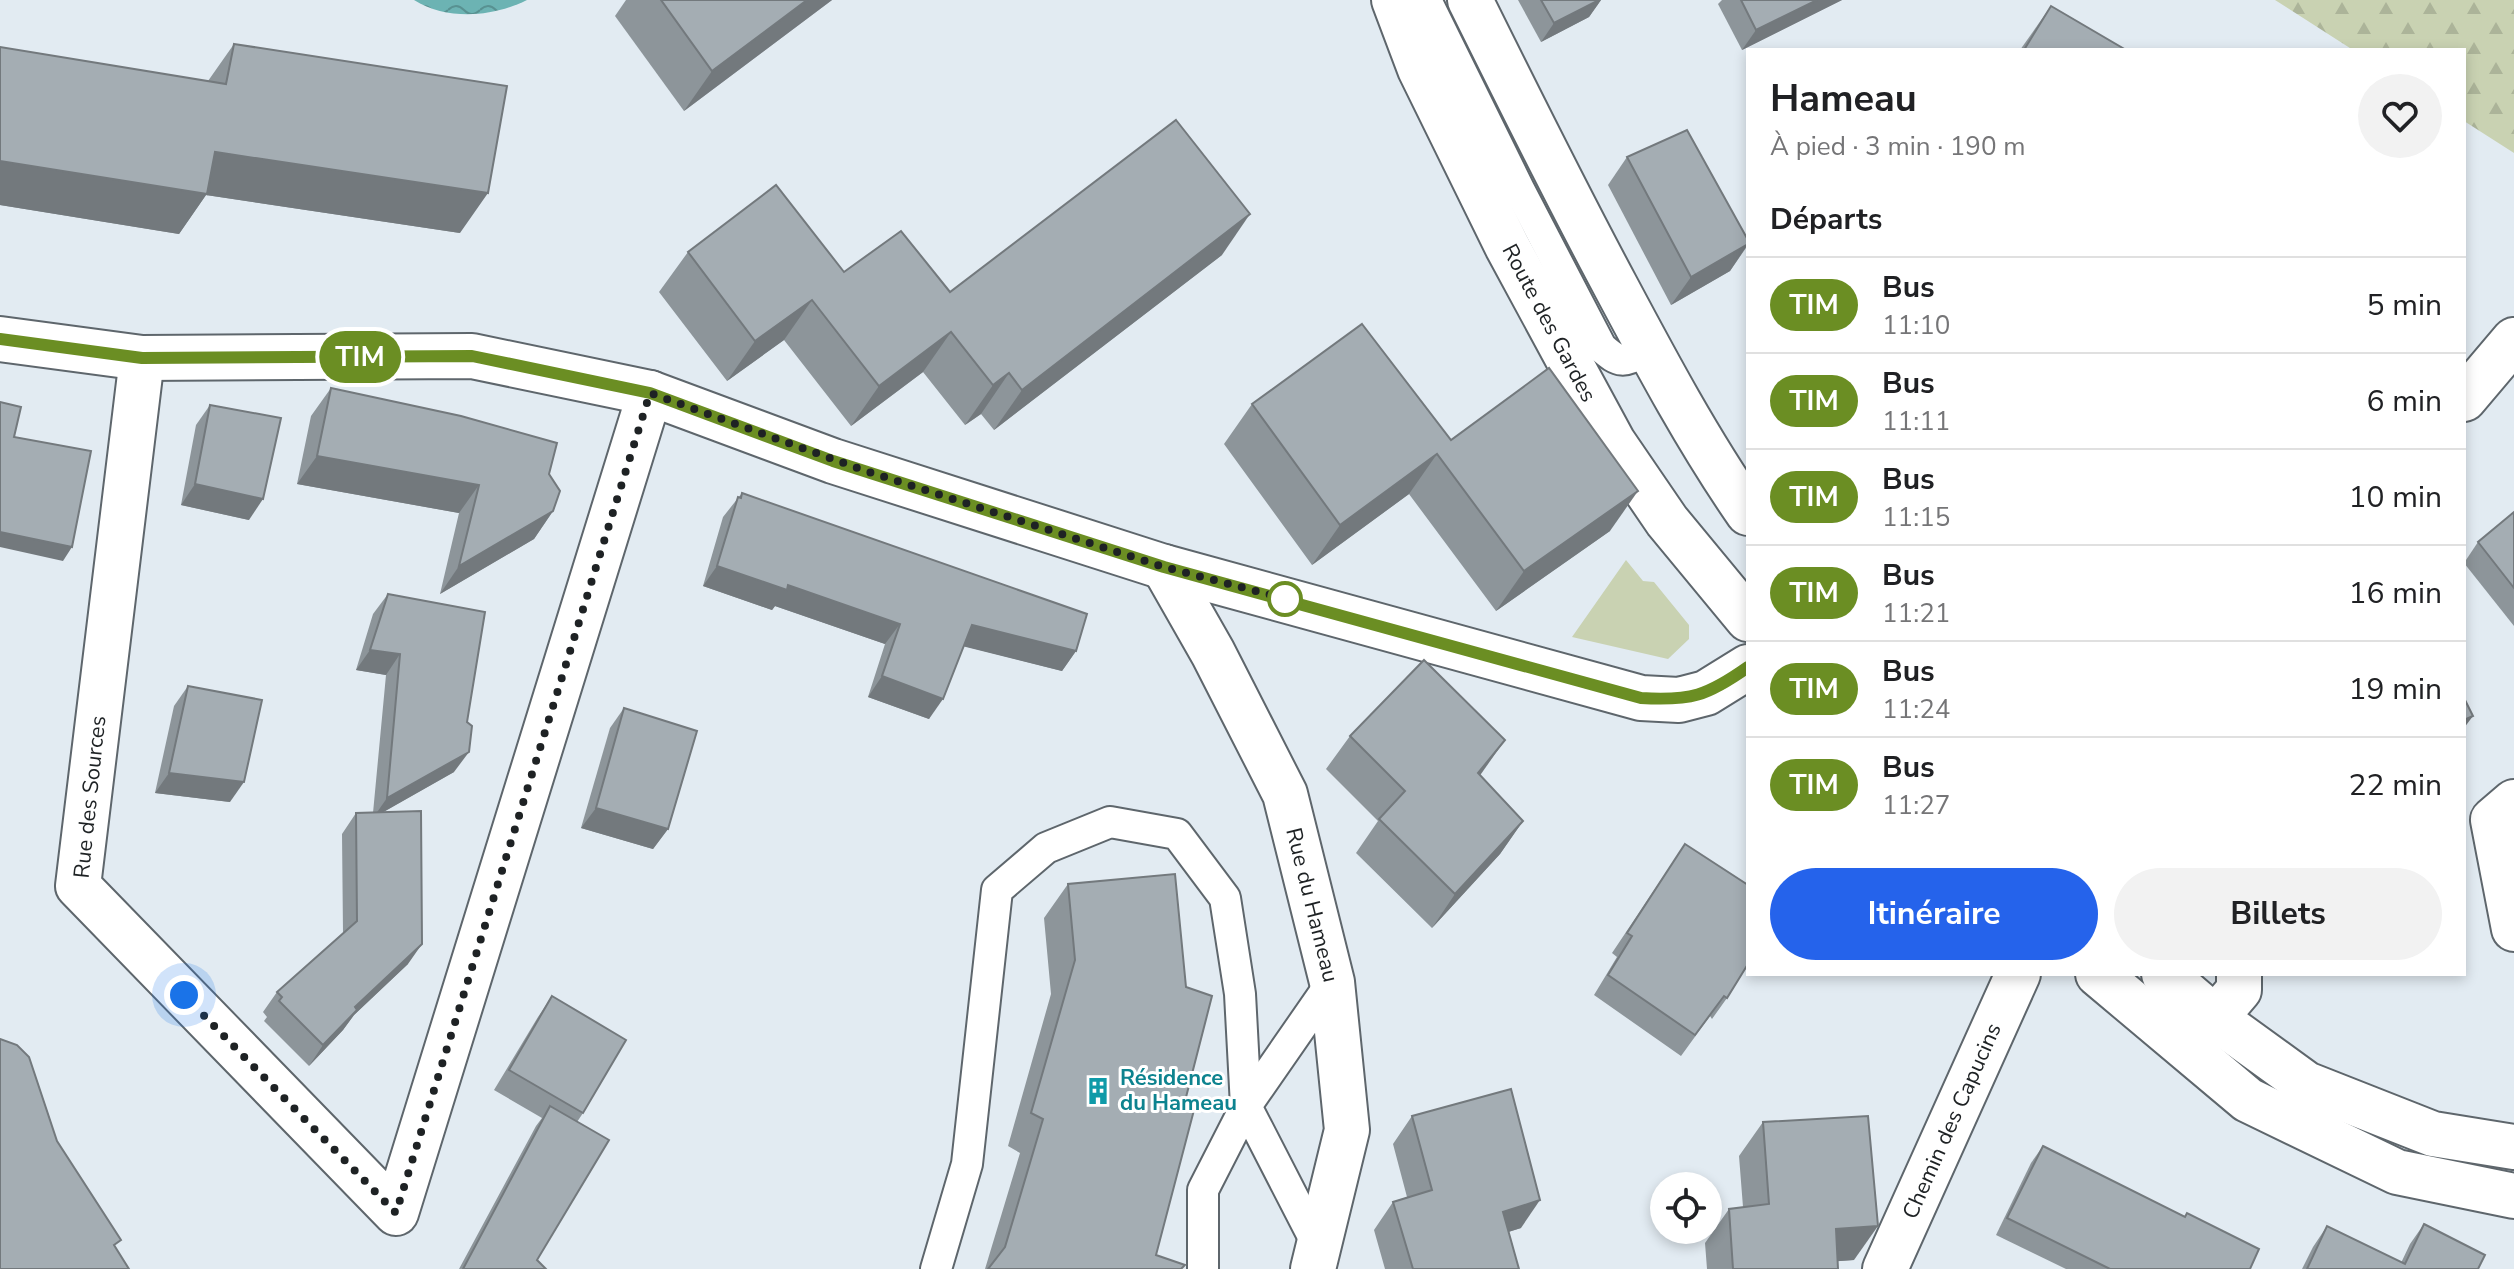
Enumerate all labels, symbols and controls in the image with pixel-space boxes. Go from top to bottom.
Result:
text: Hameau [1770,73,1917,124]
button: heart [2358,74,2442,158]
text: À pied · 3 min · 190 m [1770,129,2025,164]
text: Départs [1770,199,1882,240]
street label: Route des Gardes [1495,239,1603,407]
text: Bus [1882,267,1935,308]
text: 5 min [2367,285,2442,326]
text: TIM [1789,286,1839,324]
text: 11:10 [1882,308,1950,343]
line badge: TIM [314,331,406,383]
text: TIM [335,338,385,376]
text: Bus [1882,363,1935,404]
text: 6 min [2367,381,2442,422]
text: TIM [1789,382,1839,420]
text: 11:11 [1882,404,1950,439]
text: Bus [1882,459,1935,500]
text: 10 min [2349,477,2442,518]
text: TIM [1789,478,1839,516]
text: 11:15 [1882,500,1950,535]
text: Bus [1882,555,1935,596]
text: 16 min [2349,573,2442,614]
text: TIM [1789,574,1839,612]
unlabelled marker [1268,582,1302,616]
text: 11:21 [1882,596,1950,631]
text: Bus [1882,651,1935,692]
text: 19 min [2349,669,2442,710]
text: TIM [1789,670,1839,708]
text: 11:24 [1882,692,1950,727]
street label: Rue des Sources [67,714,113,880]
text: Bus [1882,747,1935,788]
text: 22 min [2349,765,2442,806]
text: TIM [1789,766,1839,804]
text: 11:27 [1882,788,1950,823]
street label: Rue du Hameau [1278,825,1346,985]
button: Itinéraire [1770,868,2098,960]
button: Billets [2114,868,2442,960]
your location [164,975,204,1015]
street label: Chemin des Capucins [1895,1018,2009,1224]
place label: Résidence du Hameau [1120,1063,1237,1118]
building icon: Résidence du Hameau [1083,1076,1113,1106]
map controls [1650,1172,1722,1244]
button: locate [1650,1172,1722,1244]

